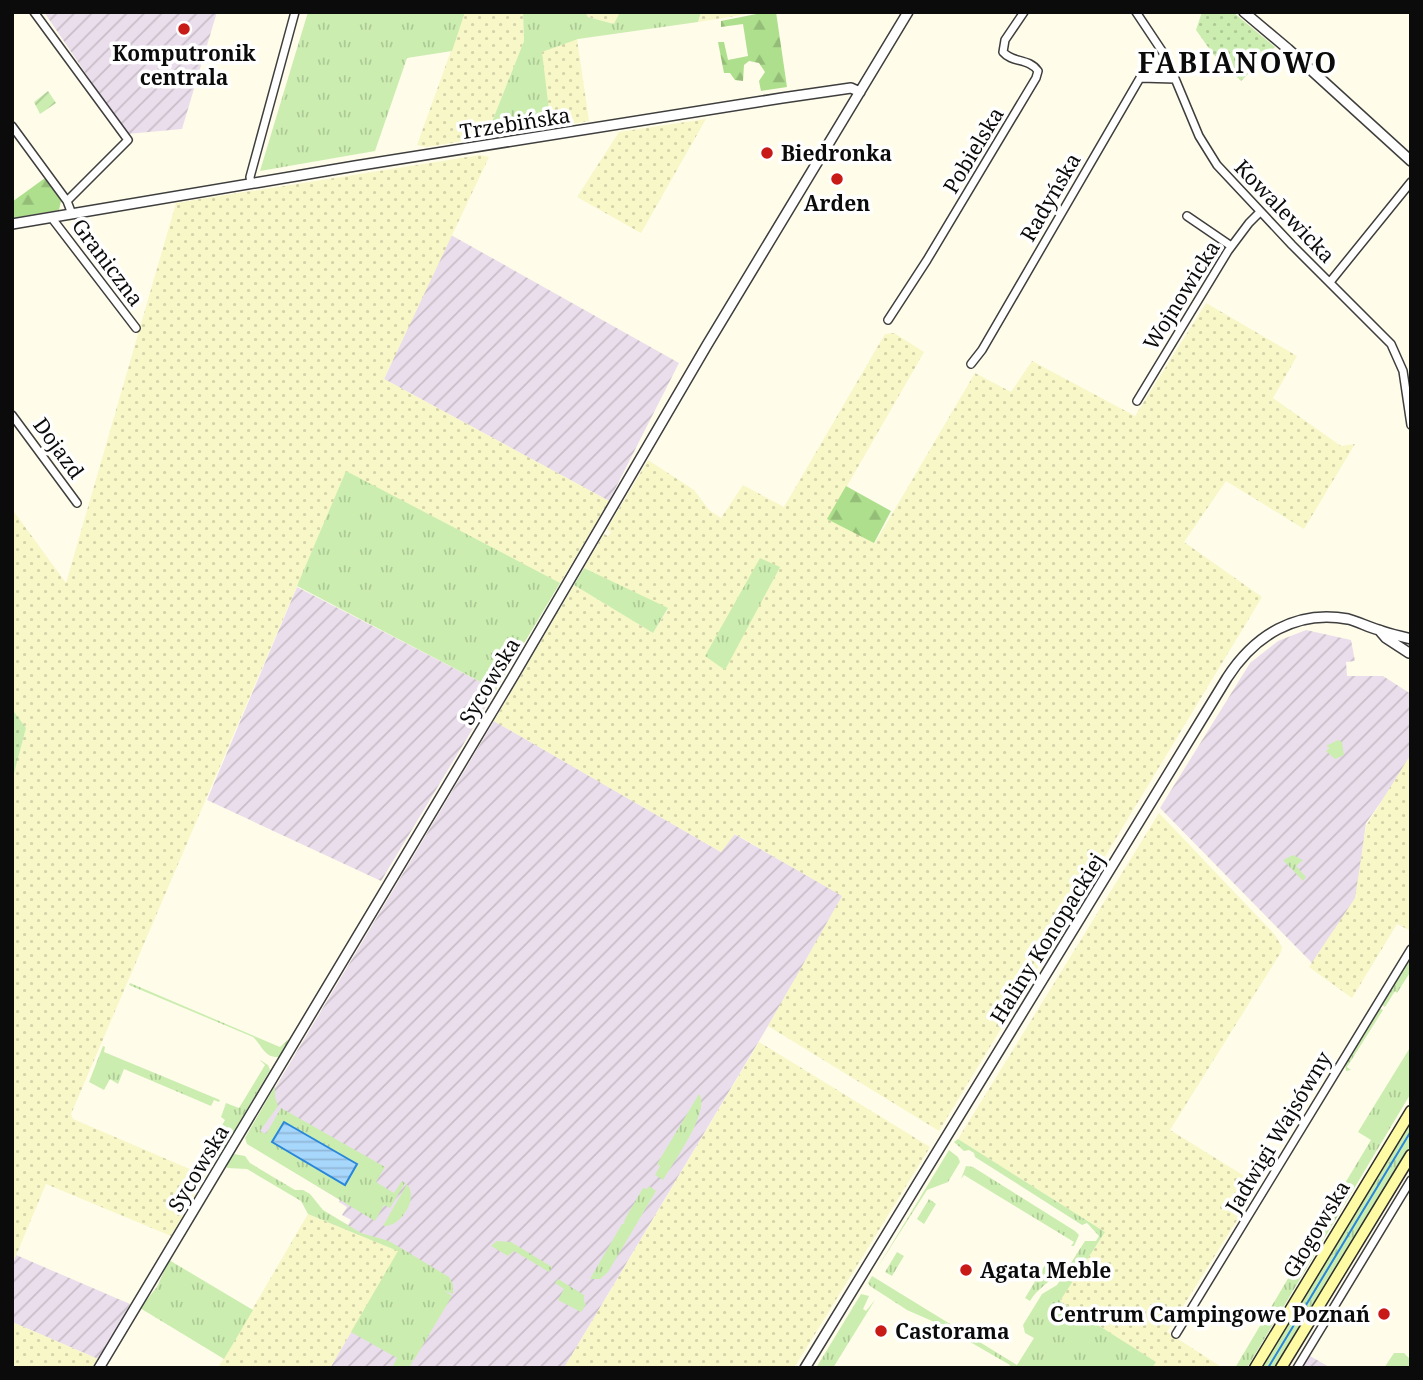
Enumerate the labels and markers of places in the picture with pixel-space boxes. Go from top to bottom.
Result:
marker: Komputronik centrala [176,21,192,37]
place label: Komputronik centrala [112,39,256,91]
place label: Biedronka [781,139,892,167]
marker: Biedronka [759,145,775,161]
marker: Arden [829,171,845,187]
place label: Arden [804,189,870,217]
place label: Agata Meble [980,1256,1111,1284]
marker: Agata Meble [958,1262,974,1278]
place label: Centrum Campingowe Poznań [1050,1300,1370,1328]
marker: Centrum Campingowe Poznań [1376,1306,1392,1322]
place label: Castorama [895,1317,1010,1345]
marker: Castorama [873,1323,889,1339]

